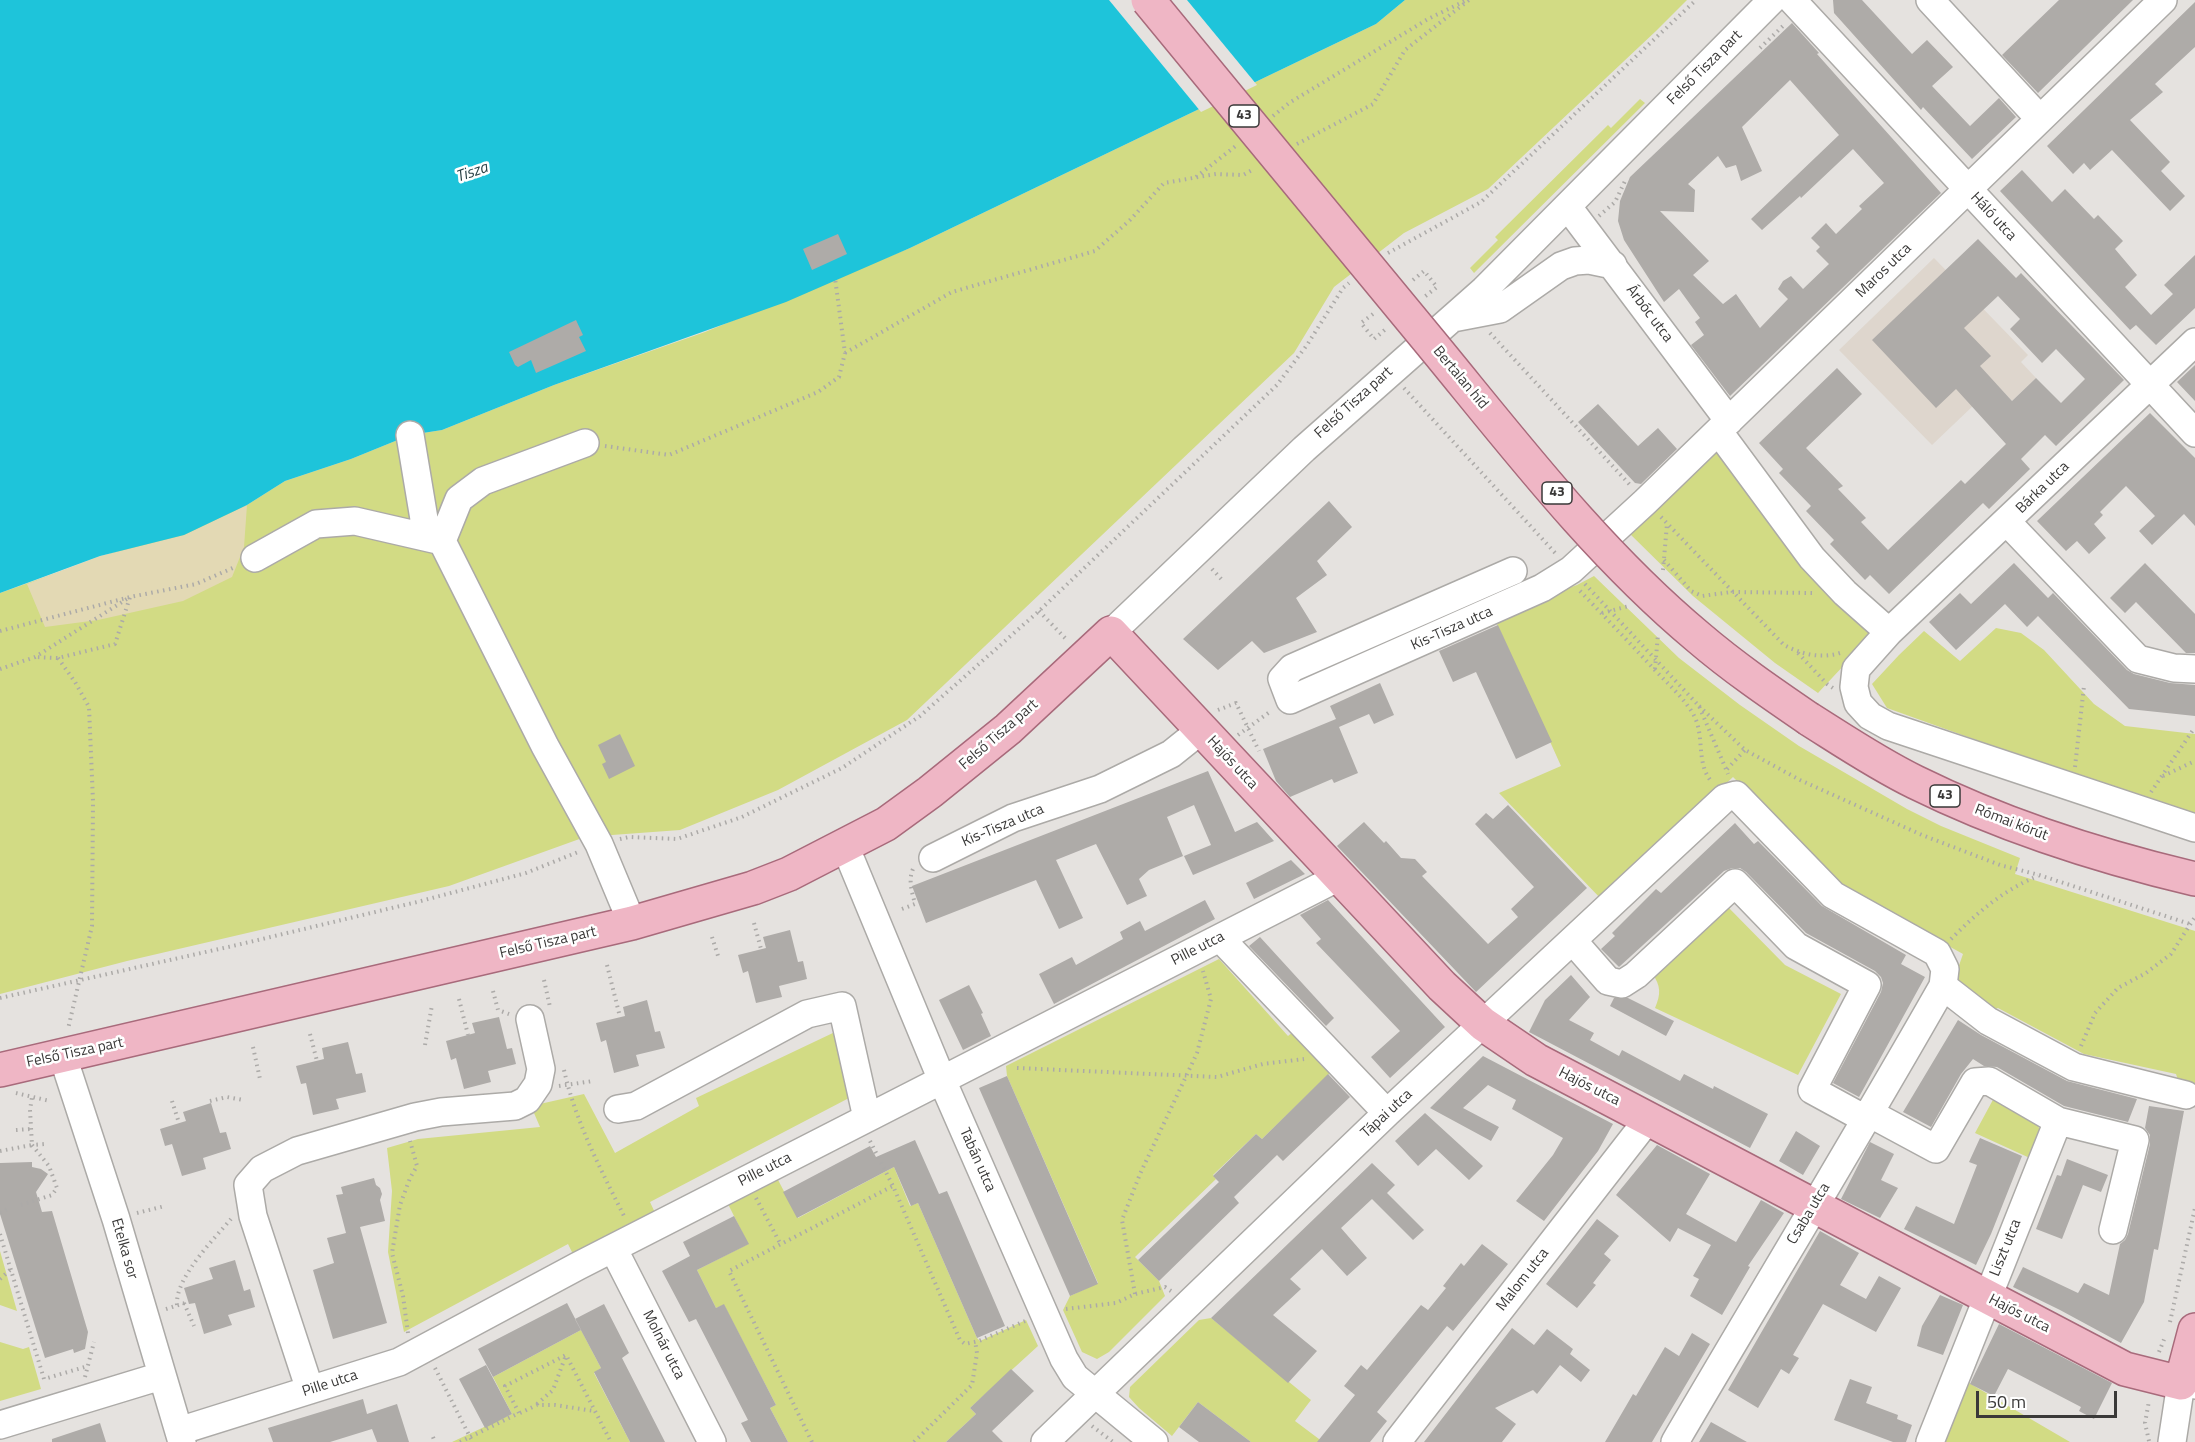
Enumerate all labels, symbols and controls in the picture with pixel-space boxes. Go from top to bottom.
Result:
street label: Felső Tisza part [1664,27,1746,109]
road number: 43 [1229,105,1259,127]
water label: Tisza [454,159,490,187]
street label: Háló utca [1966,189,2020,245]
street label: Maros utca [1852,240,1916,302]
street label: Árbóc utca [1622,282,1676,346]
street label: Bertalan híd [1429,343,1491,413]
street label: Felső Tisza part [1311,363,1397,443]
street label: Bárka utca [2013,458,2073,518]
road number: 43 [1542,482,1572,504]
street label: Kis-Tisza utca [1408,603,1496,655]
street label: Felső Tisza part [956,696,1042,774]
street label: Hajós utca [1203,733,1261,793]
road number: 43 [1930,785,1960,807]
street label: Kis-Tisza utca [959,801,1047,851]
street label: Római körút [1972,801,2050,845]
street label: Felső Tisza part [498,923,598,963]
street label: Pille utca [1168,928,1228,970]
street label: Felső Tisza part [25,1034,125,1072]
street label: Hajós utca [1555,1064,1623,1110]
street label: Tápai utca [1358,1086,1416,1142]
street label: Tabán utca [955,1125,999,1195]
street label: Pille utca [735,1149,795,1191]
street label: Csaba utca [1784,1180,1834,1248]
street label: Etelka sor [107,1216,141,1282]
street label: Liszt utca [1986,1217,2026,1279]
street label: Malom utca [1493,1245,1553,1315]
street label: Hajós utca [1985,1291,2053,1337]
street label: Molnár utca [638,1307,688,1383]
street label: Pille utca [300,1367,360,1401]
scale bar [1979,1379,2120,1417]
text: 50 m [1987,1388,2026,1415]

